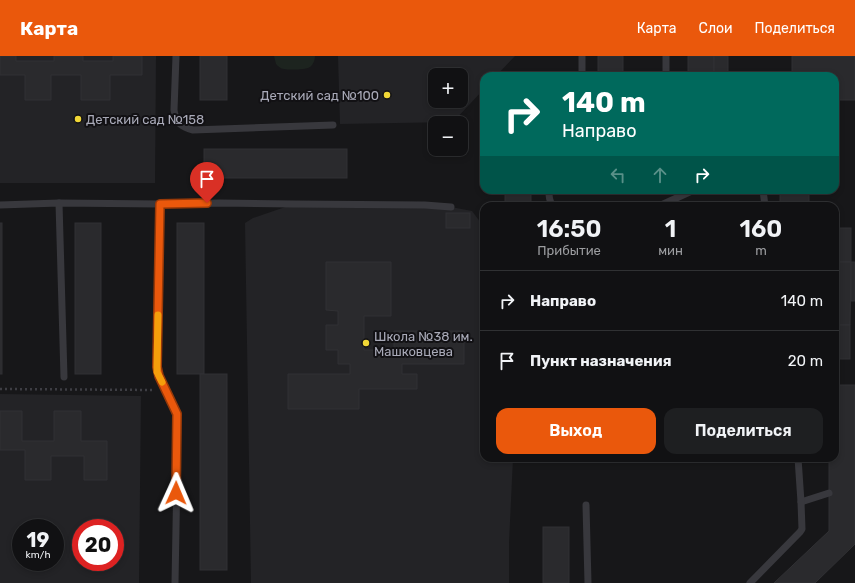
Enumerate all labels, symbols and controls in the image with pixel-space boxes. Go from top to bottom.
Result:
text: Карта [20,17,78,40]
text: Карта [637,20,677,37]
text: Слои [699,20,733,37]
text: Поделиться [755,20,835,37]
map controls [428,68,468,156]
button: + [428,68,468,108]
text: 140 m [562,86,646,119]
place label: Детский сад №100 [260,88,379,103]
icon: right [496,88,548,140]
marker: Детский сад №100 [382,90,392,100]
place label: Детский сад №158 [86,112,204,127]
marker: Детский сад №158 [73,114,83,124]
button: − [428,116,468,156]
text: Направо [562,120,637,142]
pin [190,162,224,203]
icon: left [607,164,629,186]
icon: ahead [649,164,671,186]
icon: right [691,164,713,186]
icon: arrive [196,168,218,190]
text: 16:50 [537,215,601,243]
text: 1 [665,215,676,243]
text: 160 [739,215,782,243]
text: Прибытие [537,243,601,258]
text: мин [658,243,683,258]
text: m [755,243,767,258]
icon: right [496,290,518,312]
text: Направо [530,292,596,310]
text: 140 m [781,292,823,310]
place label: Школа №38 им. Машковцева [374,329,473,359]
marker: Школа №38 им. Машковцева [361,338,371,348]
icon: arrive [496,350,518,372]
text: Пункт назначения [530,352,672,370]
text: 20 m [788,352,823,370]
button: Выход [496,408,656,454]
button: Поделиться [664,408,823,454]
position arrow [155,472,197,514]
speed limit sign: 20 [72,519,124,571]
text: 19 [27,528,49,552]
text: km/h [26,549,50,561]

